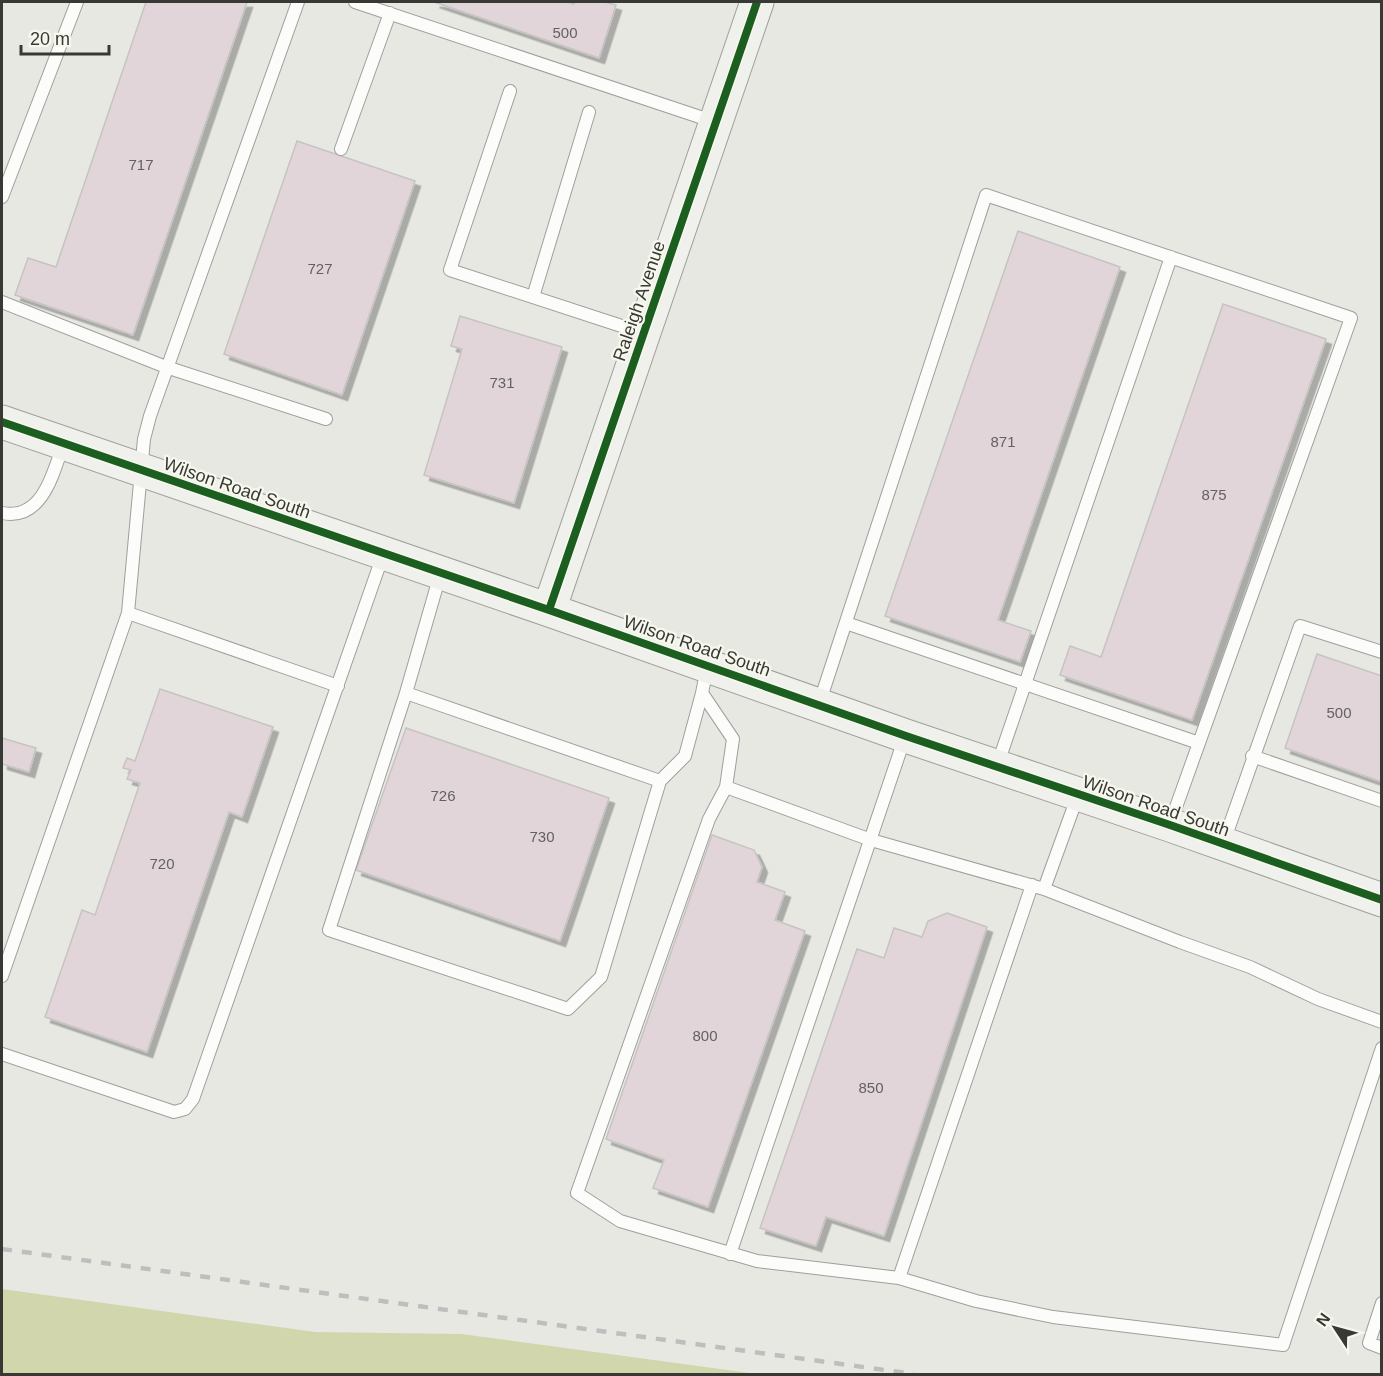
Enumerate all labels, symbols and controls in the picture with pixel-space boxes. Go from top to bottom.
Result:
scale bar [21,18,110,56]
house number: 500 [552,24,578,41]
text: 20 m [30,29,70,49]
house number: 717 [128,156,154,173]
street label: Raleigh Avenue [609,238,669,364]
house number: 727 [307,260,333,277]
house number: 731 [489,374,515,391]
house number: 871 [990,433,1016,450]
street label: Wilson Road South [161,453,313,523]
house number: 875 [1201,486,1227,503]
street label: Wilson Road South [621,611,773,681]
house number: 500 [1326,704,1352,721]
street label: Wilson Road South [1080,771,1232,841]
house number: 726 [430,787,456,804]
house number: 730 [529,828,555,845]
house number: 720 [149,855,175,872]
house number: 800 [692,1027,718,1044]
house number: 850 [858,1079,884,1096]
north arrow [1305,1298,1365,1358]
text: N [1313,1310,1334,1329]

